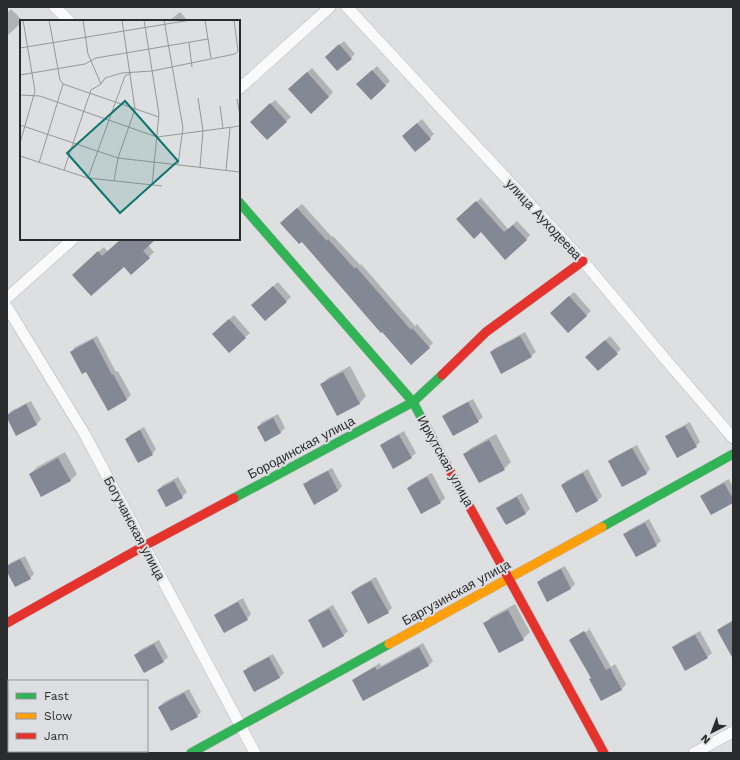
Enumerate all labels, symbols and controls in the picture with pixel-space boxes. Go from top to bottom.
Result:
inset map [20,20,240,240]
street label: улица Ауходеева [503,176,585,263]
street label: Бородинская улица [245,413,358,482]
street label: Иркутская улица [414,413,477,510]
street label: Богучанская улица [101,474,169,583]
street label: Баргузинская улица [399,556,514,628]
legend [8,680,148,752]
text: Fast [44,689,69,703]
text: Slow [44,709,72,723]
north arrow [692,712,732,752]
text: Jam [44,729,69,743]
text: N [698,732,713,747]

